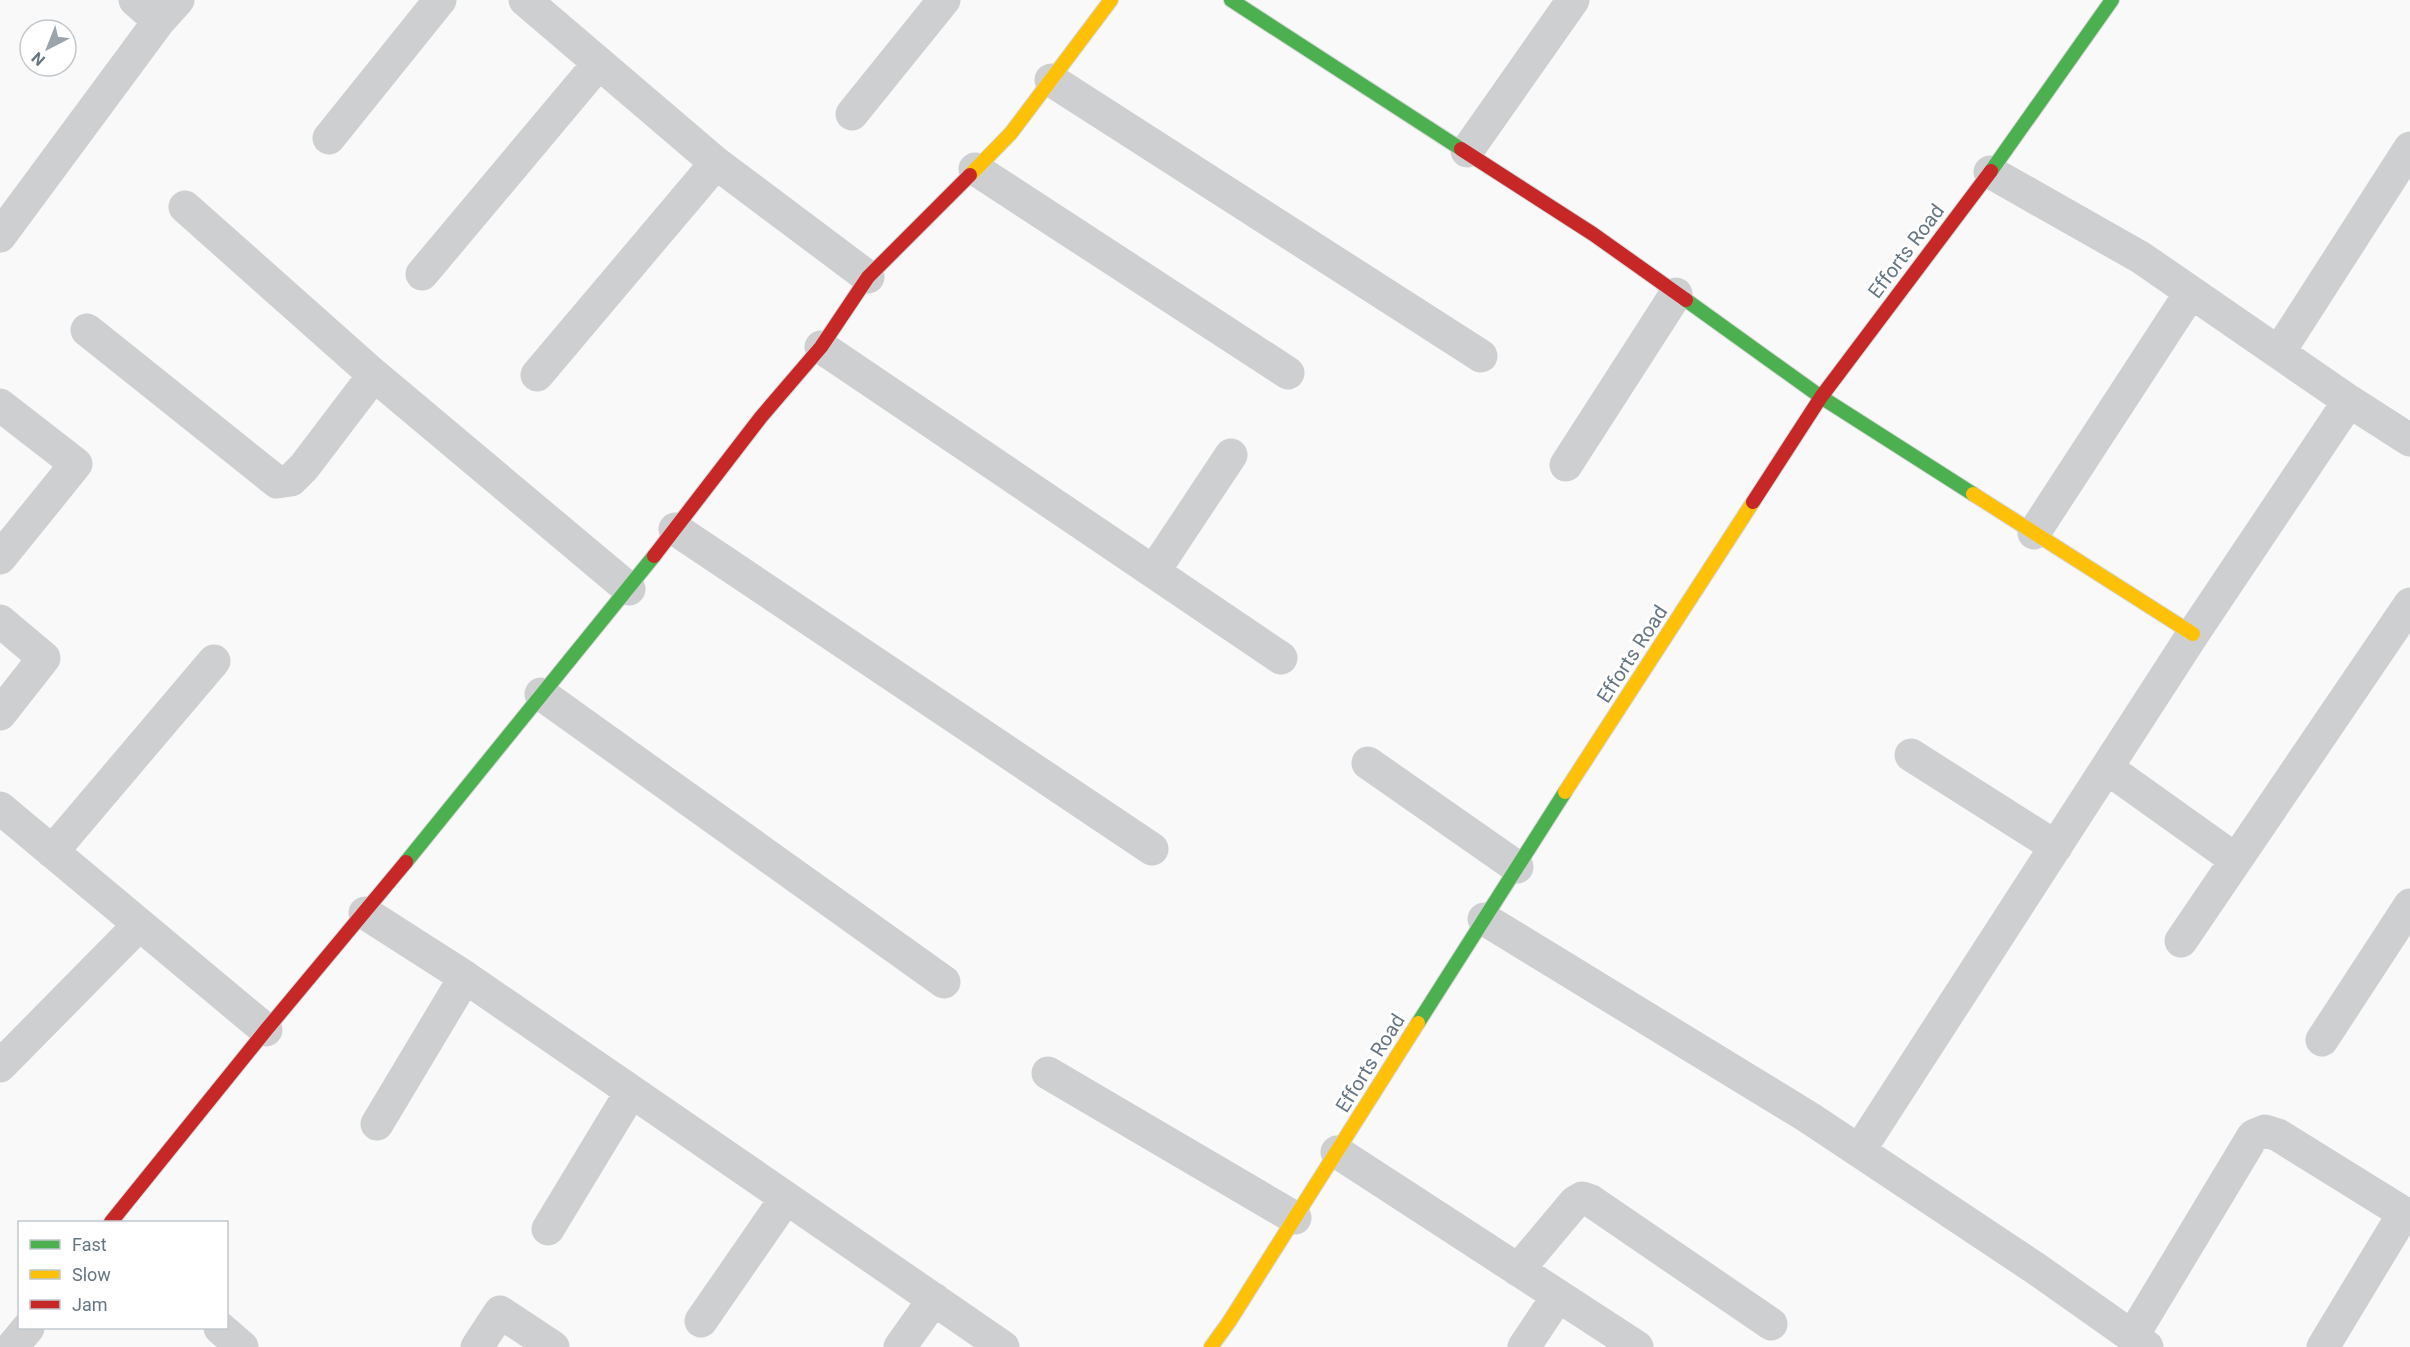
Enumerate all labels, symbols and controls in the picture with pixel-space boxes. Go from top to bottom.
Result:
north arrow [18,18,78,78]
text: N [28,48,49,70]
street label: Efforts Road [1863,199,1949,303]
street label: Efforts Road [1592,601,1672,707]
street label: Efforts Road [1330,1009,1410,1117]
legend [18,1221,228,1329]
text: Fast [72,1234,107,1255]
text: Slow [72,1264,111,1285]
text: Jam [72,1294,108,1315]

